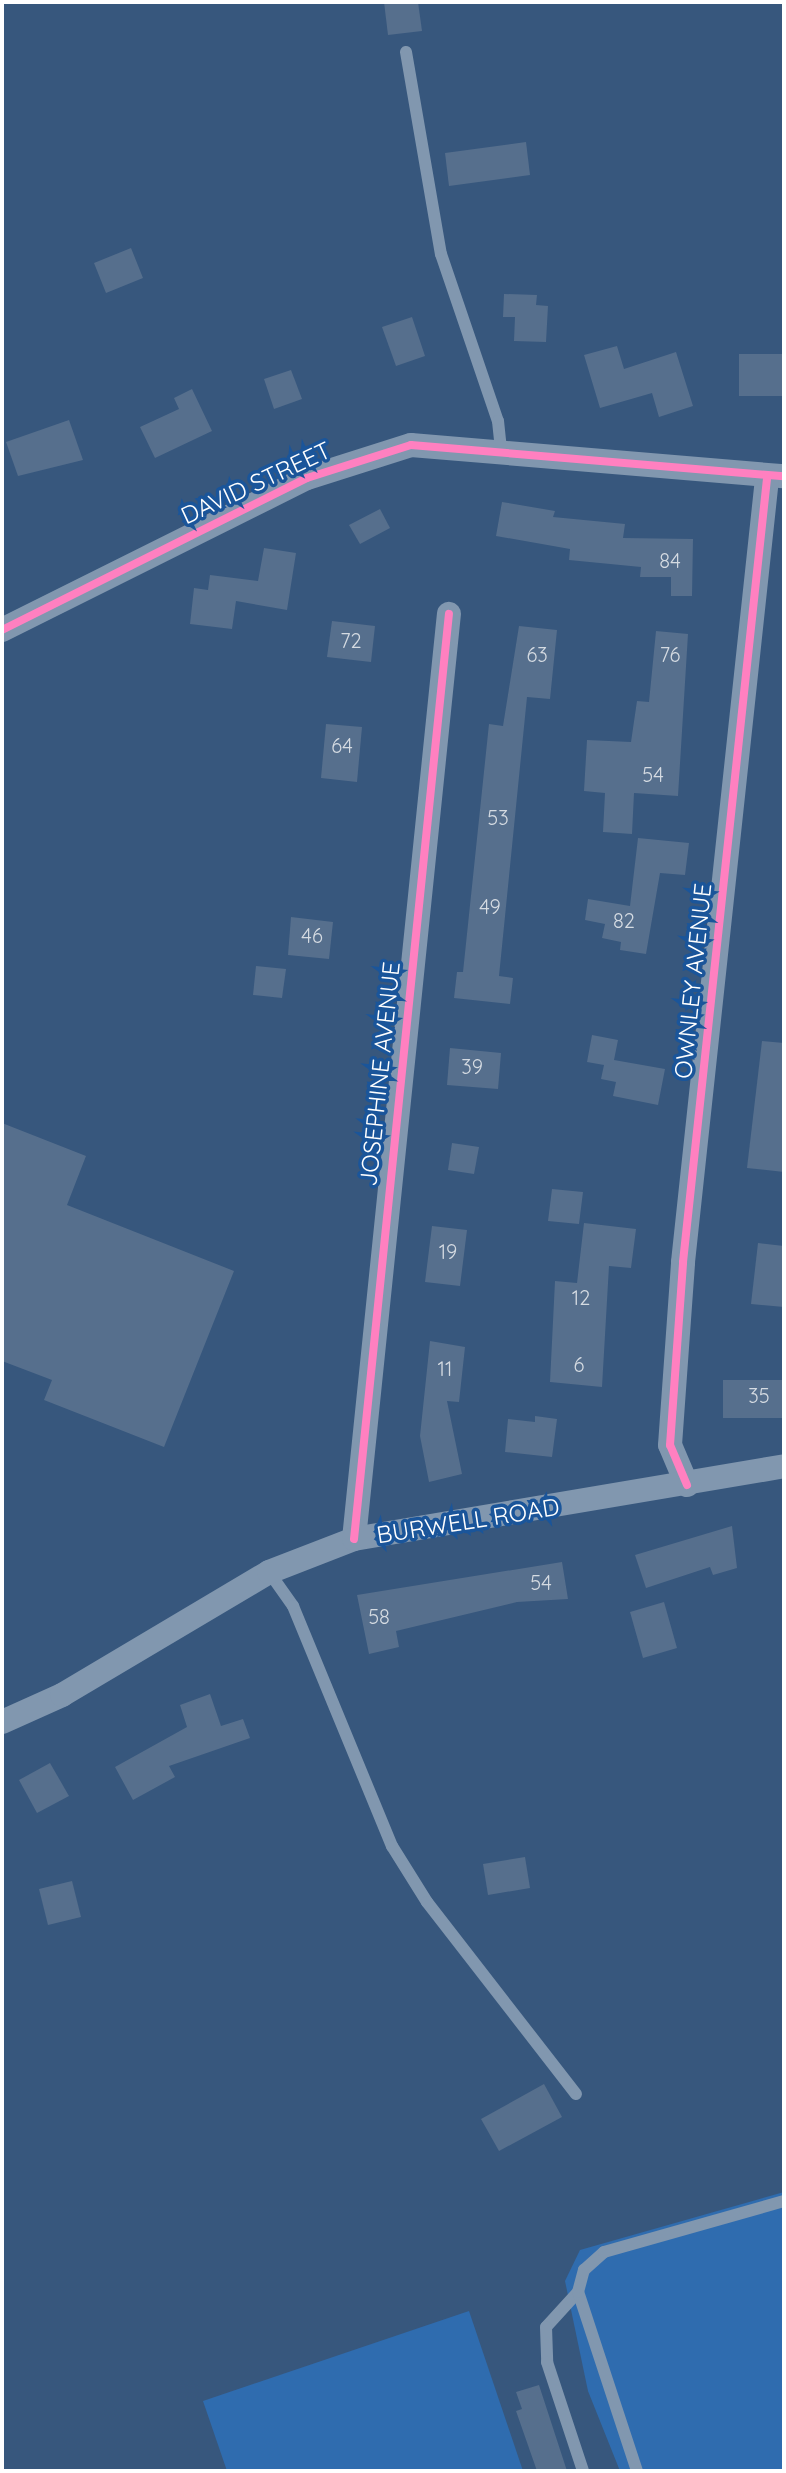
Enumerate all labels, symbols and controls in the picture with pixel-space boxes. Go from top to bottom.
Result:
street label: DAVID STREET [176,436,336,530]
house number: 84 [659,548,681,572]
house number: 72 [340,628,362,652]
house number: 63 [526,642,548,666]
house number: 76 [660,642,680,666]
house number: 64 [331,733,353,757]
house number: 54 [642,762,664,786]
house number: 53 [487,805,509,829]
street label: OWNLEY AVENUE [668,882,718,1080]
house number: 49 [479,894,501,918]
house number: 82 [613,908,635,932]
house number: 46 [301,923,323,947]
street label: JOSEPHINE AVENUE [354,960,406,1188]
house number: 39 [461,1054,483,1078]
house number: 19 [439,1239,457,1263]
house number: 12 [572,1285,590,1309]
house number: 6 [574,1352,584,1376]
house number: 11 [438,1356,452,1380]
house number: 35 [748,1383,770,1407]
street label: BURWELL ROAD [375,1492,561,1550]
house number: 54 [530,1570,552,1594]
house number: 58 [368,1604,390,1628]

